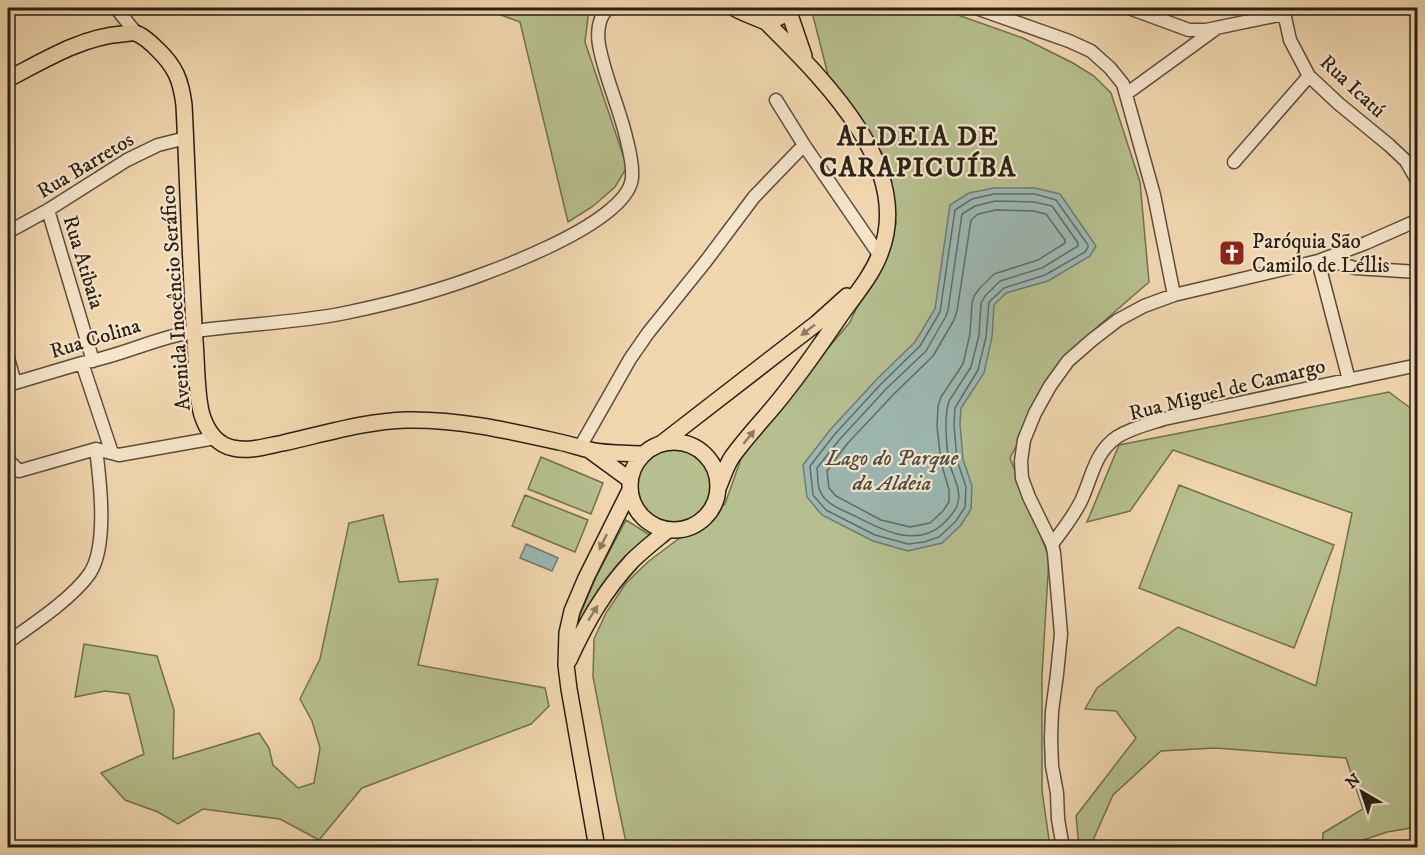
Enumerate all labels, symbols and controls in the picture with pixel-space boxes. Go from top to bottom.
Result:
street label: Rua Icatú [1314,50,1391,124]
district label: ALDEIA DE CARAPICUÍBA [819,120,1017,185]
street label: Rua Barretos [33,127,139,205]
street label: Avenida Inocêncio Seráfico [155,184,197,412]
street label: Rua Atibaia [57,213,110,312]
place label: Paróquia São Camilo de Léllis [1252,229,1390,279]
church icon: Paróquia São Camilo de Léllis [1217,238,1247,268]
street label: Rua Colina [47,313,144,365]
one-way arrow [800,324,815,336]
street label: Rua Miguel de Camargo [1126,353,1328,427]
one-way arrow [742,430,755,445]
water label: Lago do Parque da Aldeia [824,445,959,497]
one-way arrow [599,533,608,550]
one-way arrow [587,605,598,621]
north arrow [1332,762,1392,822]
text: N [1342,769,1365,793]

